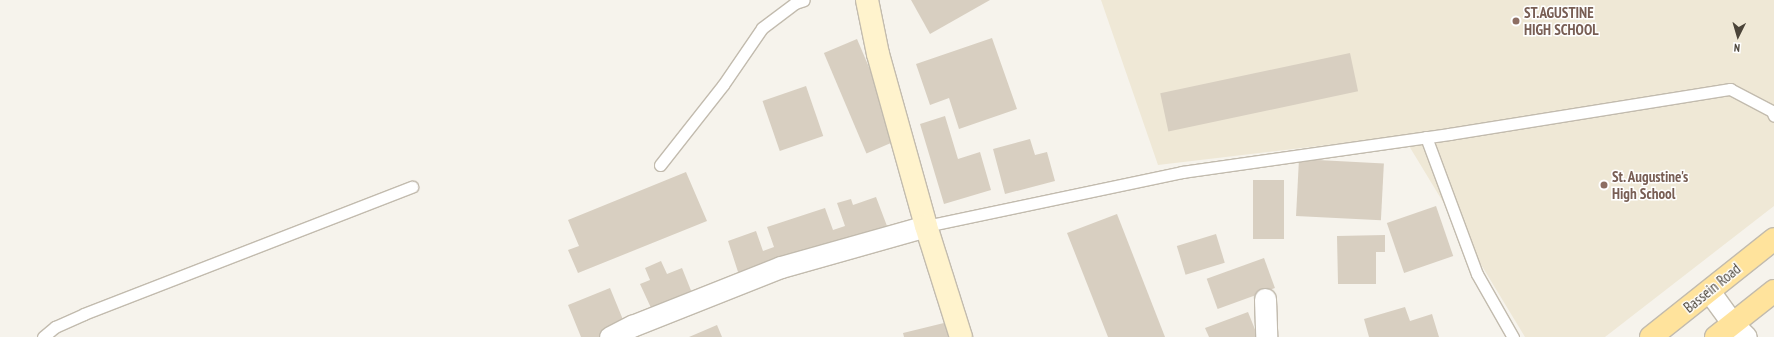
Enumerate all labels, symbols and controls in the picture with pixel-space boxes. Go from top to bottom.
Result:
place label: ST.AGUSTINE HIGH SCHOOL [1524,3,1599,38]
marker: ST.AGUSTINE HIGH SCHOOL [1511,16,1521,26]
north arrow [1718,16,1758,56]
text: N [1733,41,1741,55]
place label: St. Augustine's High School [1612,167,1690,202]
marker: St. Augustine's High School [1599,180,1609,190]
street label: Bassein Road [1680,260,1744,316]

